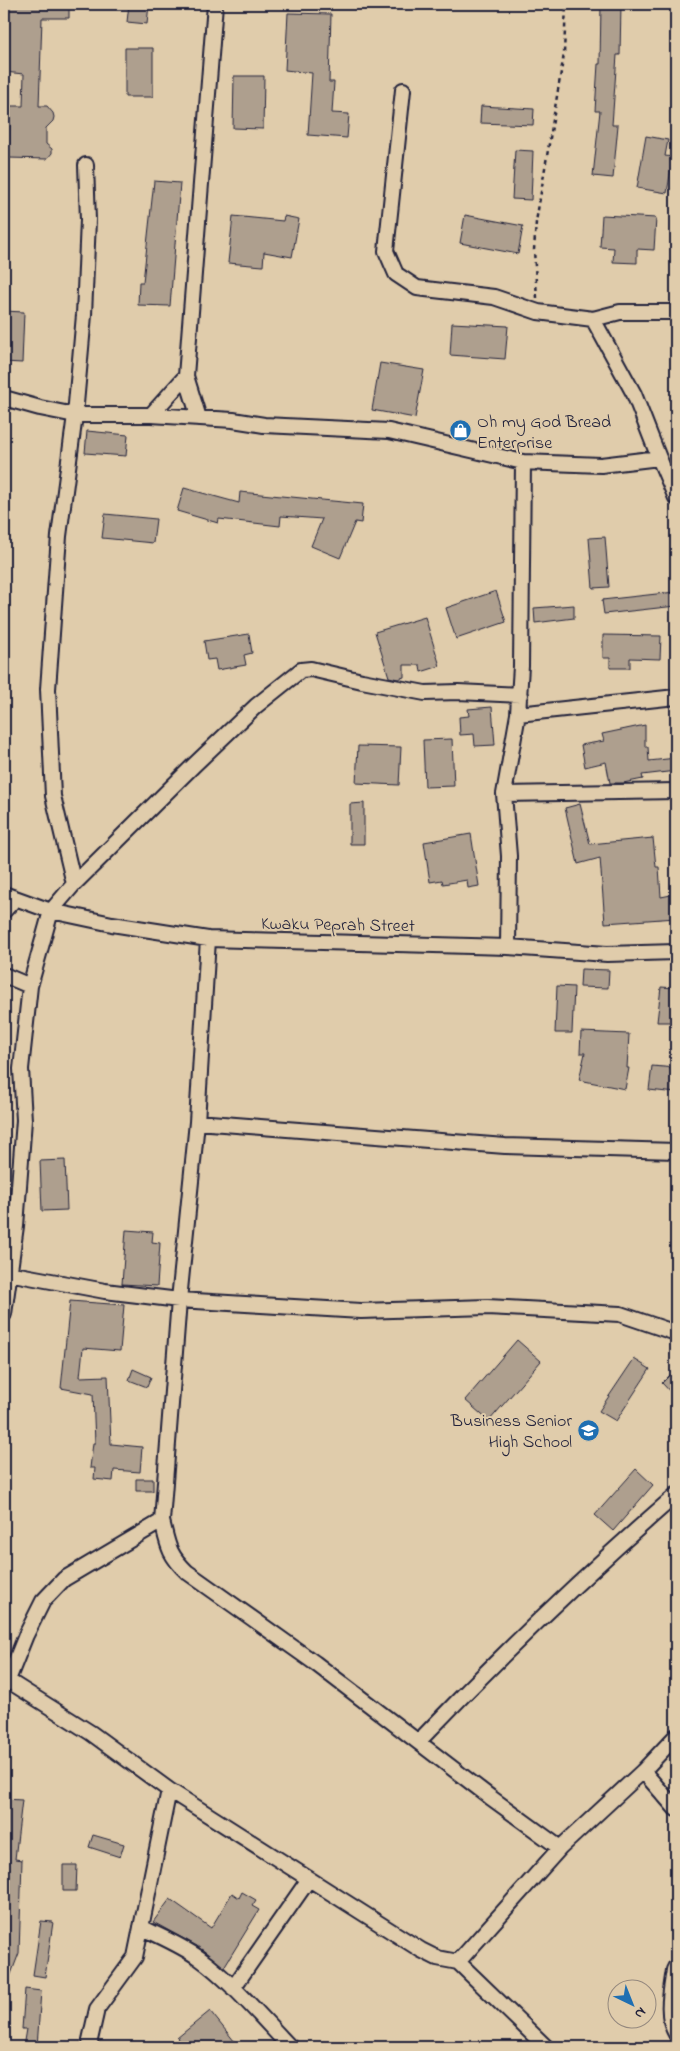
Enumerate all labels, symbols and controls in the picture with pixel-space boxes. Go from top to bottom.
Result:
place label: Oh my God Bread Enterprise [477,410,611,457]
shop icon: Oh my God Bread Enterprise [449,419,473,443]
street label: Kwaku Peprah Street [261,912,415,940]
place label: Business Senior High School [450,1409,572,1457]
school or university icon: Business Senior High School [576,1418,600,1442]
north arrow [608,1978,658,2028]
text: N [629,2002,650,2023]

